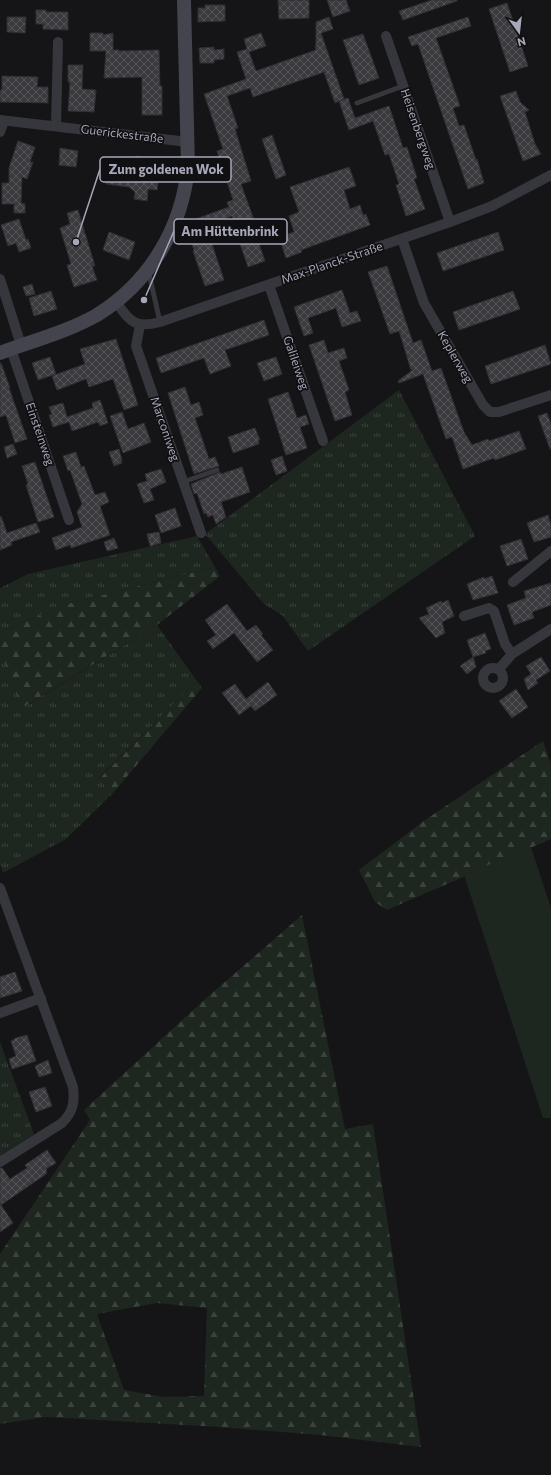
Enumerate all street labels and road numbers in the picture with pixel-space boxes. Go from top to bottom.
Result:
street label: Heisenbergweg [399,87,439,171]
street label: Guerickestraße [80,121,164,145]
street label: Max-Planck-Straße [279,238,384,286]
street label: Keplerweg [435,328,477,385]
street label: Galileiweg [281,334,313,392]
street label: Marconiweg [148,394,184,463]
street label: Einsteinweg [24,400,58,467]

